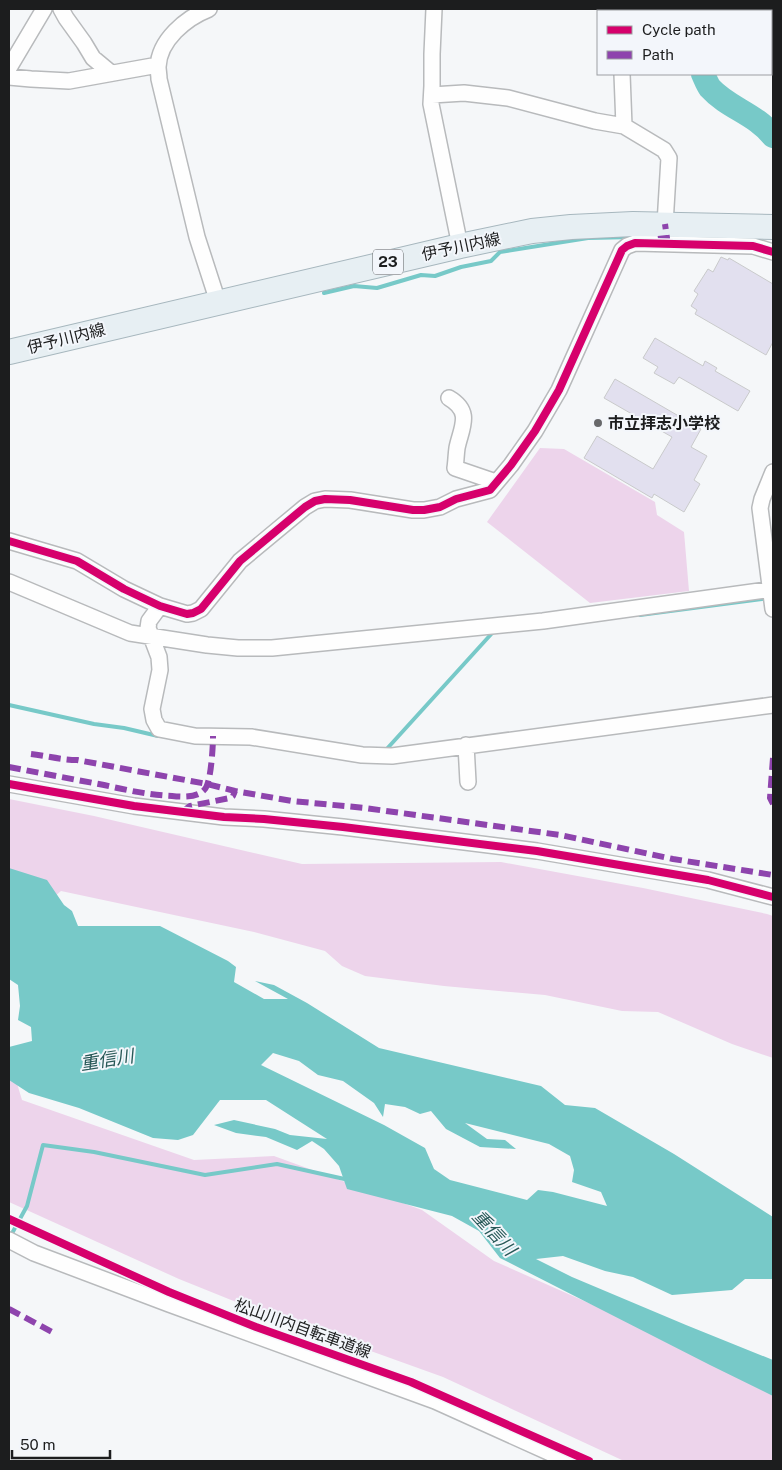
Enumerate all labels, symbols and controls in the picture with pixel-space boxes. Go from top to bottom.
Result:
legend [597,10,772,75]
text: Cycle path [642,21,716,38]
text: Path [642,46,674,63]
street label: 伊予川内線 [420,229,502,264]
road number: 23 [373,250,403,274]
street label: 伊予川内線 [25,320,107,357]
place label: 市立拝志小学校 [608,414,720,433]
marker: 市立拝志小学校 [592,417,604,429]
water label: 重信川 [79,1045,137,1074]
water label: 重信川 [468,1206,522,1261]
street label: 松山川内自転車道線 [232,1295,374,1362]
scale bar [12,1428,110,1460]
text: 50 m [20,1436,55,1453]

